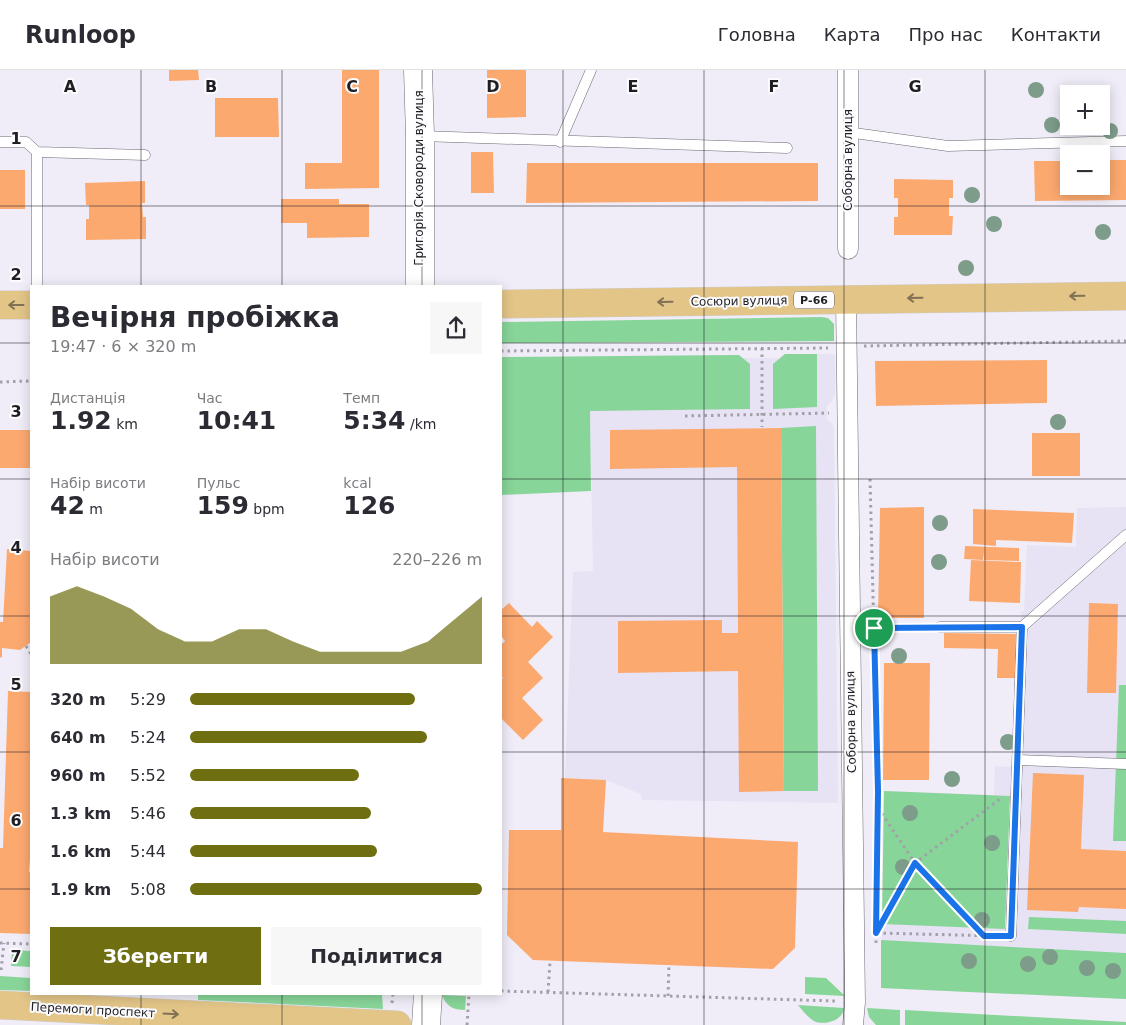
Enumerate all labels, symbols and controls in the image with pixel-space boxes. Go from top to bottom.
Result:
text: Runloop [25,21,136,49]
text: Головна [718,24,796,45]
text: Карта [824,24,880,45]
text: Про нас [908,24,983,45]
text: Контакти [1011,24,1101,45]
text: A [64,77,77,96]
text: B [205,77,217,96]
text: C [346,77,358,96]
text: D [486,77,500,96]
text: E [628,77,638,96]
text: F [769,77,779,96]
text: G [908,77,922,96]
map controls [1060,85,1110,195]
button: + [1060,85,1110,135]
street label: Григорія Сковороди вулиця [412,90,426,266]
street label: Соборна вулиця [841,109,855,211]
text: 1 [10,129,22,148]
button: − [1060,145,1110,195]
text: 2 [10,265,22,284]
one-way arrow [1070,291,1086,301]
road number: Р-66 [794,292,834,308]
street label: Сосюри вулиця [691,293,787,309]
one-way arrow [907,293,924,303]
one-way arrow [657,297,674,307]
one-way arrow [8,300,24,310]
text: Вечірня пробіжка [50,301,340,334]
button: share [430,302,482,354]
text: 19:47 · 6 × 320 m [50,337,196,356]
text: Дистанція [50,390,125,406]
text: Час [197,390,223,406]
text: Темп [343,390,380,406]
text: 3 [10,402,22,421]
text: 1.92 [50,406,112,435]
text: 10:41 [197,406,276,435]
text: 5:34 [343,406,406,435]
text: km [112,416,138,432]
text: /km [406,416,436,432]
text: Набір висоти [50,475,146,491]
text: Пульс [197,475,240,491]
text: kcal [343,475,372,491]
text: 42 [50,491,85,520]
text: 159 [197,491,249,520]
text: 126 [343,491,396,520]
text: m [85,501,103,517]
text: bpm [249,501,285,517]
text: 4 [10,538,22,557]
text: Набір висоти [50,550,160,569]
text: 220–226 m [392,550,482,569]
pin [853,607,895,649]
icon: arrive [860,614,888,642]
street label: Соборна вулиця [843,671,859,773]
text: 5 [10,675,22,694]
text: 320 m [50,690,106,709]
text: 5:29 [130,690,166,709]
text: 640 m [50,728,106,747]
text: 5:24 [130,728,166,747]
text: 960 m [50,766,106,785]
text: 5:52 [130,766,166,785]
text: 1.3 km [50,804,111,823]
text: 5:46 [130,804,166,823]
text: 6 [10,811,22,830]
text: 1.6 km [50,842,111,861]
text: 5:44 [130,842,166,861]
text: 1.9 km [50,880,111,899]
text: 5:08 [130,880,166,899]
button: Зберегти [50,927,261,985]
button: Поділитися [271,927,482,985]
text: 7 [10,947,22,966]
street label: Перемоги проспект [30,1000,156,1020]
one-way arrow [163,1009,179,1018]

